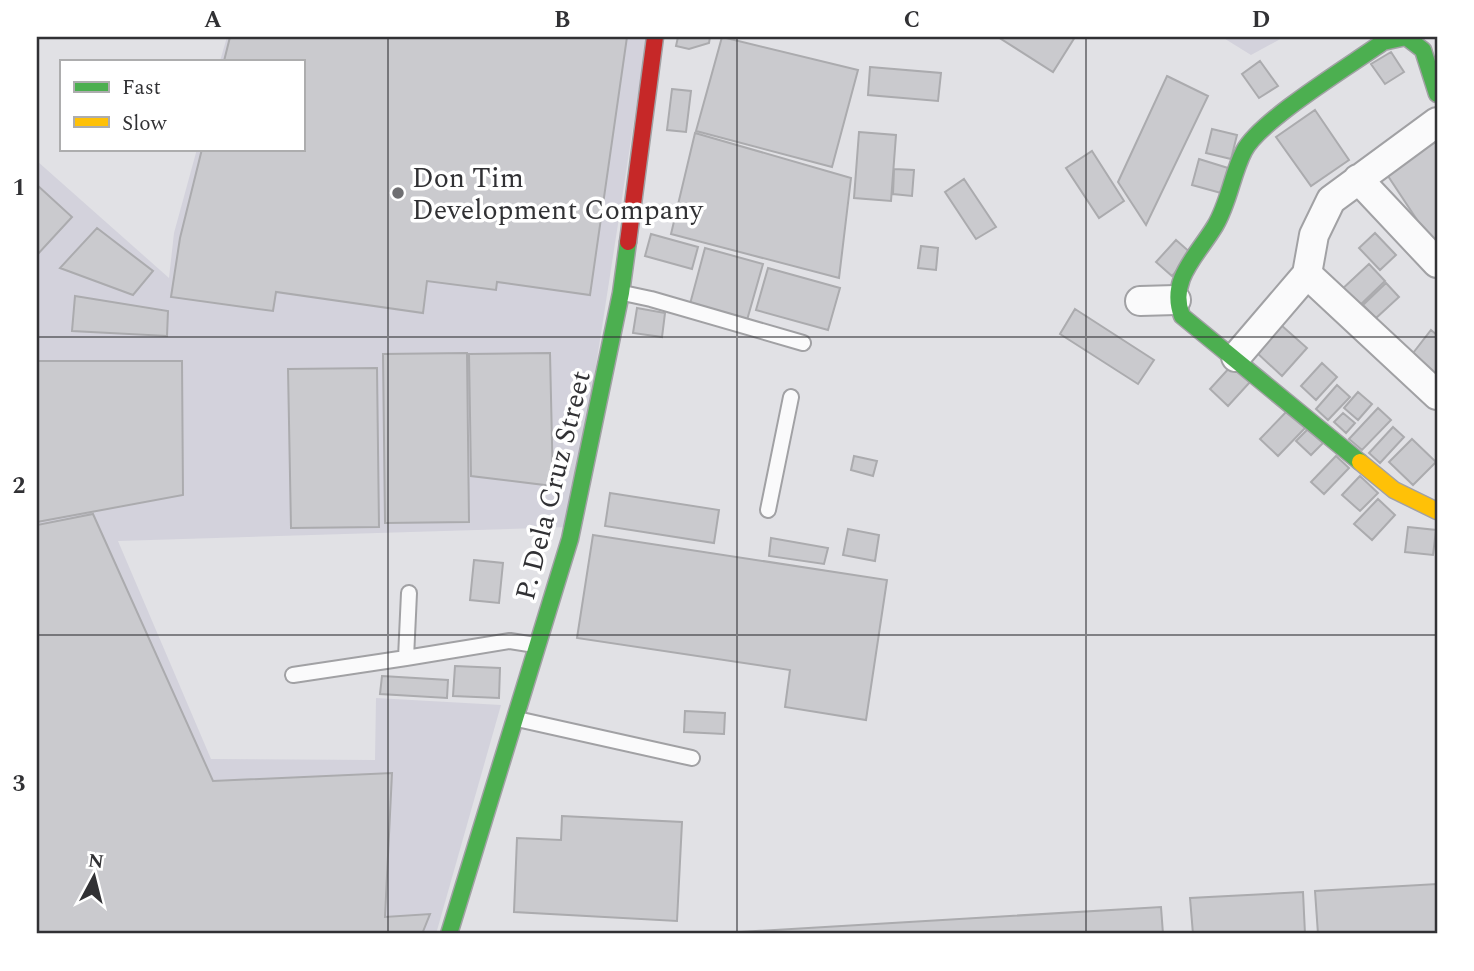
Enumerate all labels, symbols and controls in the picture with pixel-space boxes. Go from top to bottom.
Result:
text: A [204,3,222,38]
text: B [554,3,570,38]
text: C [904,3,920,38]
text: D [1252,3,1270,38]
legend [60,60,304,150]
text: Fast [122,72,161,104]
text: Slow [122,108,168,140]
place label: Don Tim Development Company [412,157,705,232]
text: 1 [13,171,25,206]
marker: Don Tim Development Company [390,185,406,201]
street label: P. Dela Cruz Street [504,366,603,605]
text: 2 [13,469,26,504]
text: 3 [13,767,26,802]
north arrow [60,842,130,912]
text: N [86,846,105,877]

